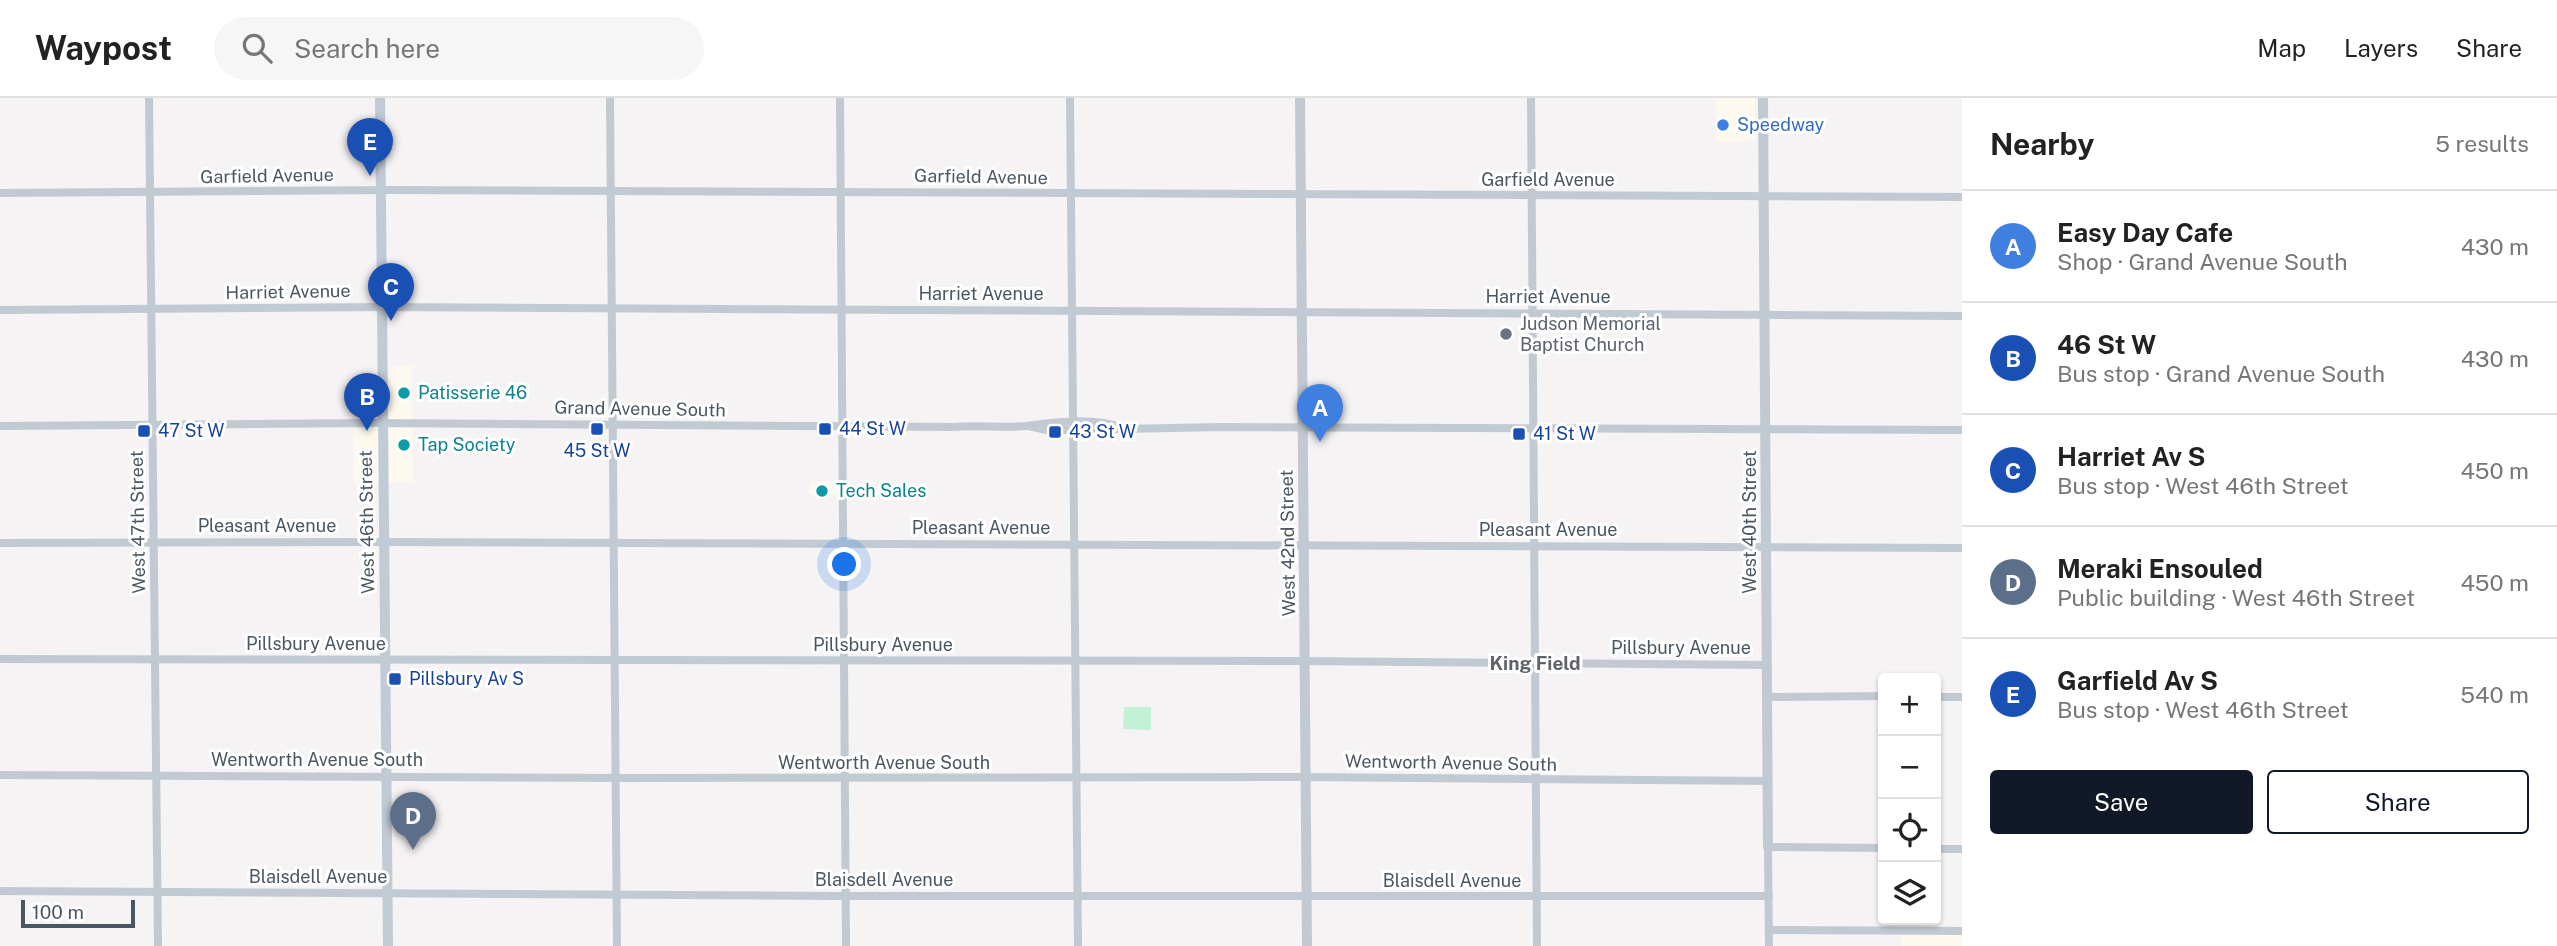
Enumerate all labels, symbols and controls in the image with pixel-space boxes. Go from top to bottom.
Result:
search box [214,17,704,80]
text: Waypost [35,29,172,67]
icon: search [238,29,276,67]
text: Search here [294,33,440,64]
text: Map [2257,34,2306,62]
text: Layers [2344,34,2418,62]
text: Share [2456,34,2522,62]
place label: Speedway [1737,114,1824,135]
marker: Speedway [1715,117,1731,133]
pin: E [347,118,393,176]
text: Nearby [1990,126,2094,162]
text: 5 results [2435,130,2529,157]
street label: Garfield Avenue [200,164,334,187]
street label: Garfield Avenue [914,165,1048,188]
street label: Garfield Avenue [1481,169,1615,190]
text: Easy Day Cafe [2057,217,2233,248]
text: A [2005,233,2021,260]
text: 430 m [2461,233,2529,260]
text: Shop · Grand Avenue South [2057,248,2348,275]
pin: C [368,263,414,321]
street label: Harriet Avenue [225,280,351,303]
street label: Harriet Avenue [918,283,1044,304]
street label: Harriet Avenue [1485,286,1611,307]
place label: Judson Memorial Baptist Church [1520,313,1661,355]
marker: Judson Memorial Baptist Church [1498,326,1514,342]
text: 46 St W [2057,329,2156,360]
text: B [2005,345,2021,372]
text: 430 m [2461,345,2529,372]
text: Bus stop · Grand Avenue South [2057,360,2385,387]
pin: B [344,373,390,431]
place label: Patisserie 46 [418,382,527,403]
pin: A [1297,384,1343,442]
marker: Patisserie 46 [396,385,412,401]
street label: Grand Avenue South [554,397,726,420]
place label: 44 St W [839,418,906,439]
place label: 47 St W [158,420,224,441]
marker: 45 St W [589,421,605,437]
marker: 44 St W [817,421,833,437]
place label: 43 St W [1069,421,1136,442]
marker: 47 St W [136,423,152,439]
place label: 41 St W [1533,423,1596,444]
marker: 43 St W [1047,424,1063,440]
marker: 41 St W [1511,426,1527,442]
place label: Tap Society [418,434,516,455]
marker: Tap Society [396,437,412,453]
place label: 45 St W [564,440,630,461]
text: Harriet Av S [2057,441,2206,472]
street label: West 47th Street [126,450,149,594]
street label: West 46th Street [355,450,378,594]
street label: West 40th Street [1739,450,1760,594]
text: C [2005,457,2021,484]
text: 450 m [2460,457,2529,484]
street label: West 42nd Street [1276,469,1299,617]
text: Bus stop · West 46th Street [2057,472,2349,499]
place label: Tech Sales [836,480,926,501]
marker: Tech Sales [814,483,830,499]
street label: Pleasant Avenue [198,515,336,536]
street label: Pleasant Avenue [912,517,1050,538]
street label: Pleasant Avenue [1479,519,1617,540]
your location [827,547,861,581]
text: Meraki Ensouled [2057,553,2263,584]
text: D [2005,569,2021,596]
text: 450 m [2460,569,2529,596]
text: Public building · West 46th Street [2057,584,2415,611]
street label: Pillsbury Avenue [246,633,386,654]
street label: Pillsbury Avenue [813,634,953,655]
street label: Pillsbury Avenue [1611,637,1751,658]
district label: King Field [1489,652,1581,674]
text: Garfield Av S [2057,665,2218,696]
place label: Pillsbury Av S [409,668,524,689]
marker: Pillsbury Av S [387,671,403,687]
map controls [1878,673,1941,925]
button: + [1878,673,1941,736]
text: E [2006,681,2020,708]
text: 540 m [2460,681,2529,708]
text: Bus stop · West 46th Street [2057,696,2349,723]
button: − [1878,736,1941,799]
street label: Wentworth Avenue South [211,749,423,770]
street label: Wentworth Avenue South [1345,750,1557,775]
street label: Wentworth Avenue South [778,752,990,773]
button: Save [1990,770,2253,834]
button: Share [2267,770,2529,834]
pin: D [390,792,436,850]
button: locate [1878,799,1941,862]
button: layers [1878,862,1941,925]
street label: Blaisdell Avenue [249,866,387,887]
street label: Blaisdell Avenue [815,869,953,890]
street label: Blaisdell Avenue [1383,870,1521,891]
scale bar [21,897,135,929]
text: 100 m [32,901,84,923]

